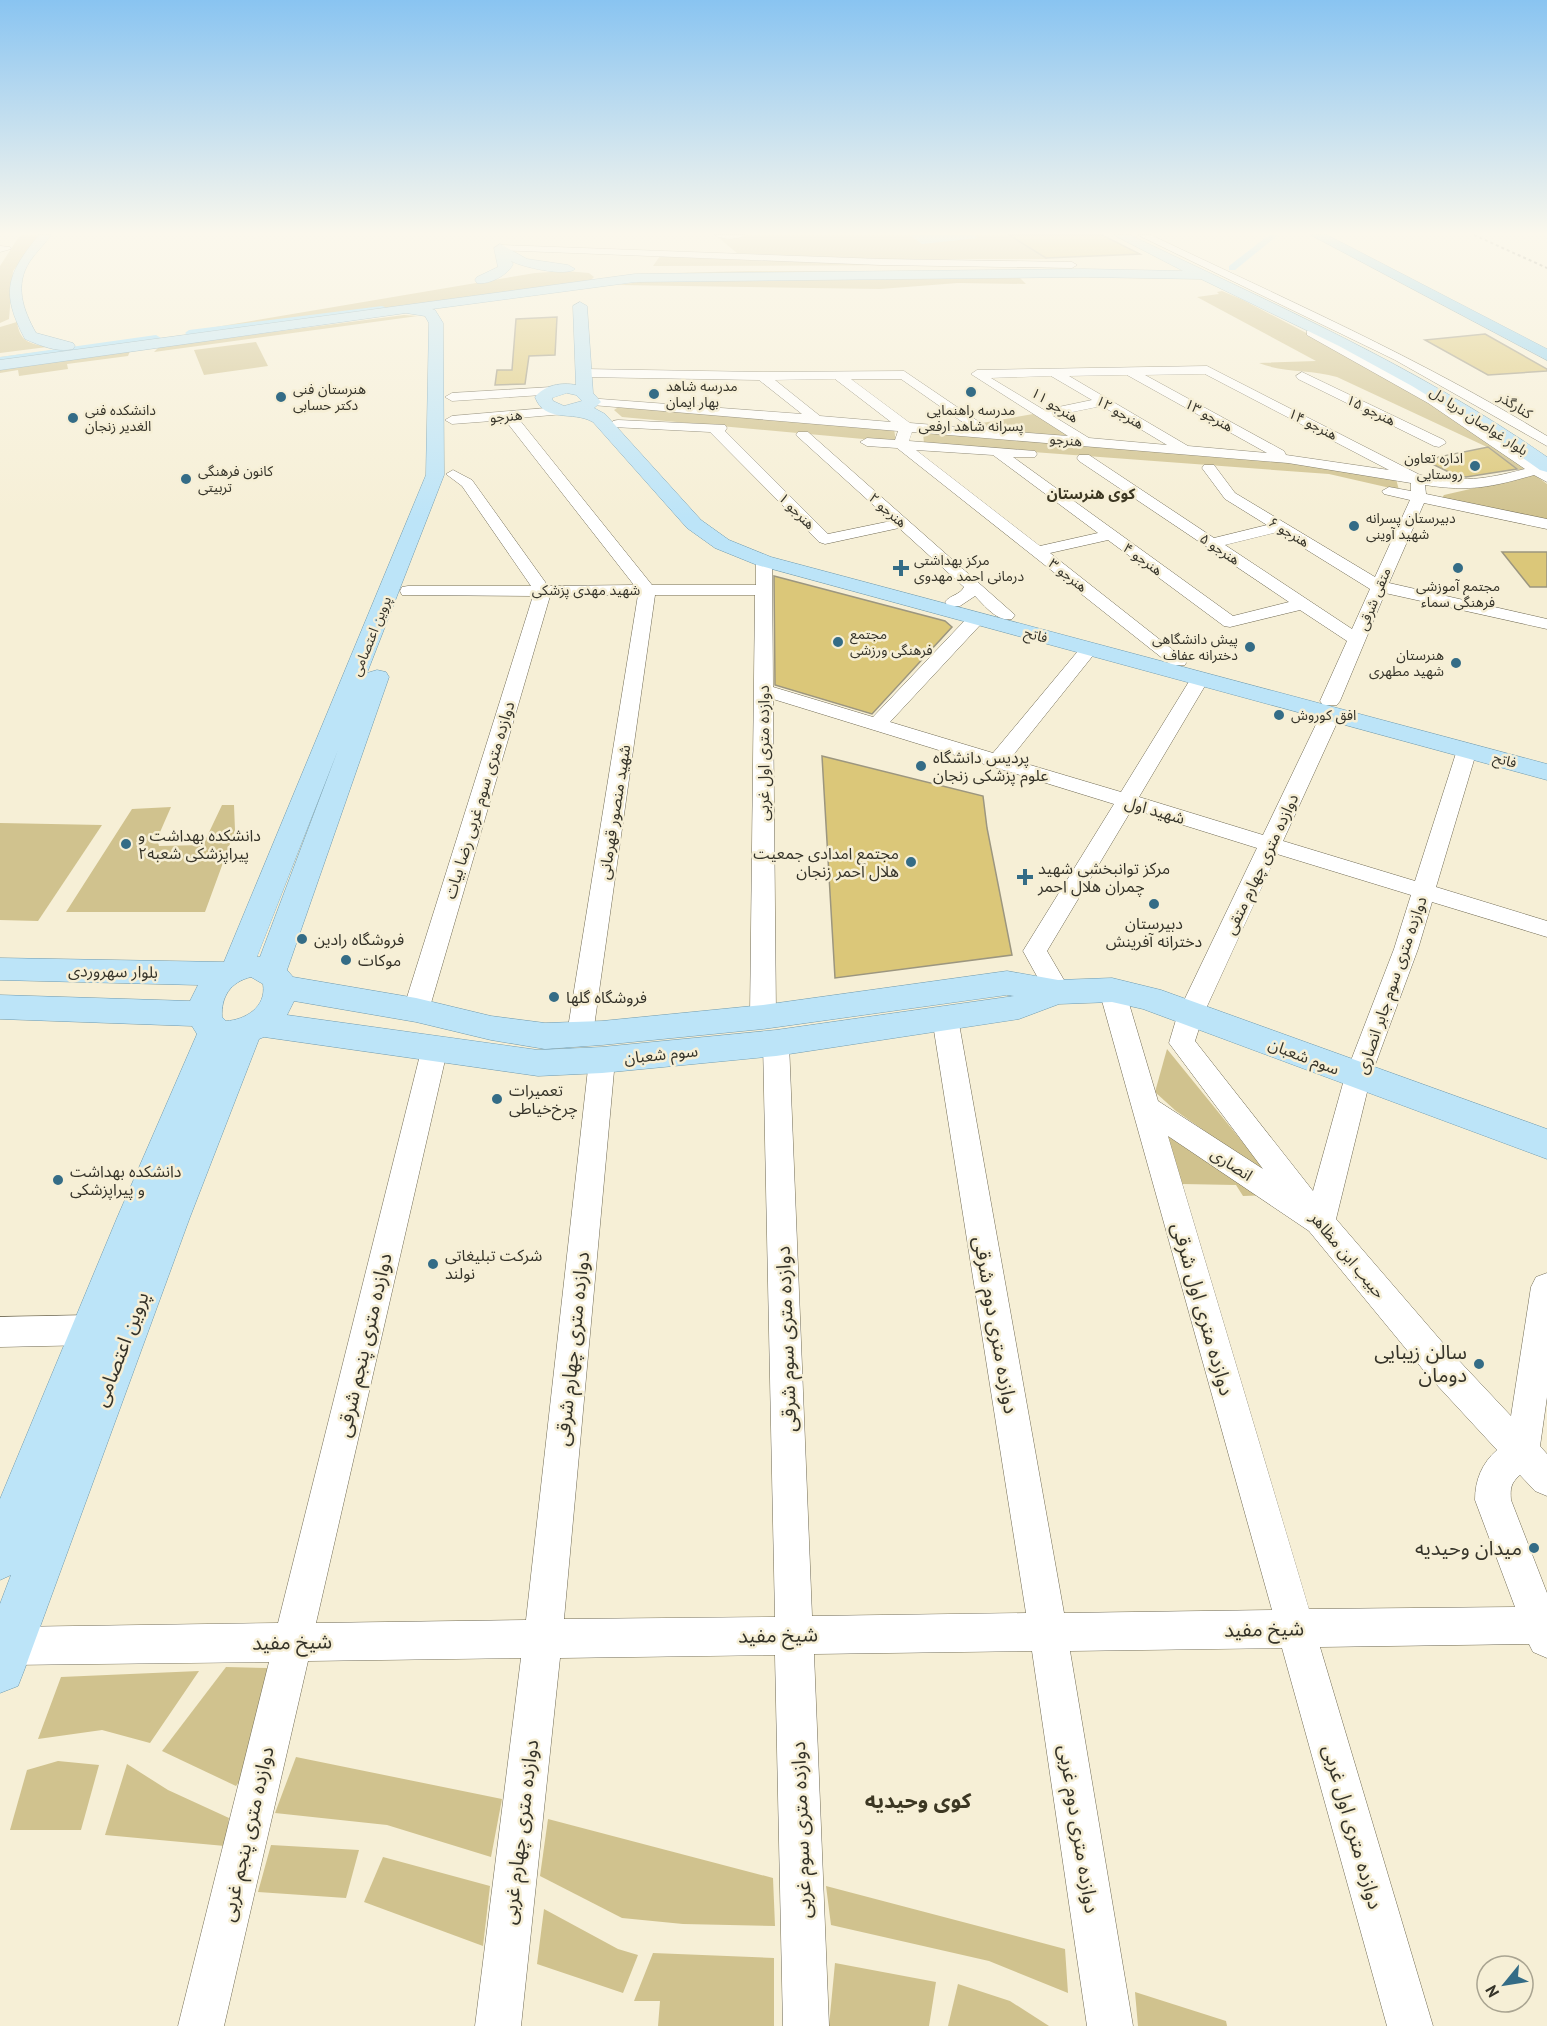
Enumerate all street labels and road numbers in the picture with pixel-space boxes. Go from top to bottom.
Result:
street label: هنرجو ۱۱ [1028,383,1082,427]
street label: بلوار غواصان دریا دل [1426,383,1532,460]
street label: کنارگذر [1493,387,1536,423]
street label: هنرجو ۱۵ [1343,390,1399,430]
street label: هنرجو ۱۲ [1093,391,1147,433]
street label: هنرجو ۱۳ [1182,394,1236,436]
street label: هنرجو ۱۴ [1286,404,1340,444]
street label: هنرجو [489,406,523,426]
street label: هنرجو [1049,430,1083,450]
street label: هنرجو ۱ [775,489,819,533]
street label: هنرجو ۲ [865,489,911,531]
street label: هنرجو ۶ [1265,513,1313,551]
street label: هنرجو ۵ [1197,529,1243,569]
street label: هنرجو ۴ [1120,539,1166,579]
street label: هنرجو ۳ [1045,554,1091,596]
street label: متقی شرقی [1353,565,1395,633]
street label: شهید مهدی پزشکی [532,581,640,600]
street label: پروین اعتصامی [347,593,396,679]
street label: فاتح [1022,623,1050,649]
street label: دوازده متری اول غربی [753,685,774,821]
street label: دوازده متری سوم غربی رضا بیات [439,699,521,902]
street label: شهید منصور قهرمانی [593,743,635,881]
street label: فاتح [1491,748,1519,774]
street label: دوازده متری چهارم متقی [1220,790,1305,939]
street label: شهید اول [1122,792,1187,829]
street label: دوازده متری سوم جابر انصاری [1351,894,1434,1077]
street label: بلوار سهروردی [68,960,158,982]
street label: سوم شعبان [1265,1033,1342,1081]
street label: سوم شعبان [623,1040,699,1071]
street label: انصاری [1207,1143,1257,1185]
street label: حبیب ابن مظاهر [1305,1207,1390,1302]
street label: دوازده متری اول شرقی [1166,1219,1240,1399]
street label: دوازده متری دوم شرقی [966,1234,1024,1416]
street label: دوازده متری سوم شرقی [770,1245,804,1432]
street label: دوازده متری پنجم شرقی [330,1250,400,1440]
street label: دوازده متری چهارم شرقی [549,1251,597,1448]
street label: پروین اعتصامی [87,1288,155,1410]
street label: شیخ مفید [1224,1615,1304,1645]
street label: شیخ مفید [738,1621,818,1651]
street label: شیخ مفید [252,1628,332,1658]
street label: دوازده متری چهارم غربی [496,1738,546,1926]
street label: دوازده متری سوم غربی [785,1741,819,1919]
street label: دوازده متری اول غربی [1317,1742,1389,1912]
street label: دوازده متری دوم غربی [1051,1743,1105,1915]
street label: دوازده متری پنجم غربی [214,1744,282,1925]

